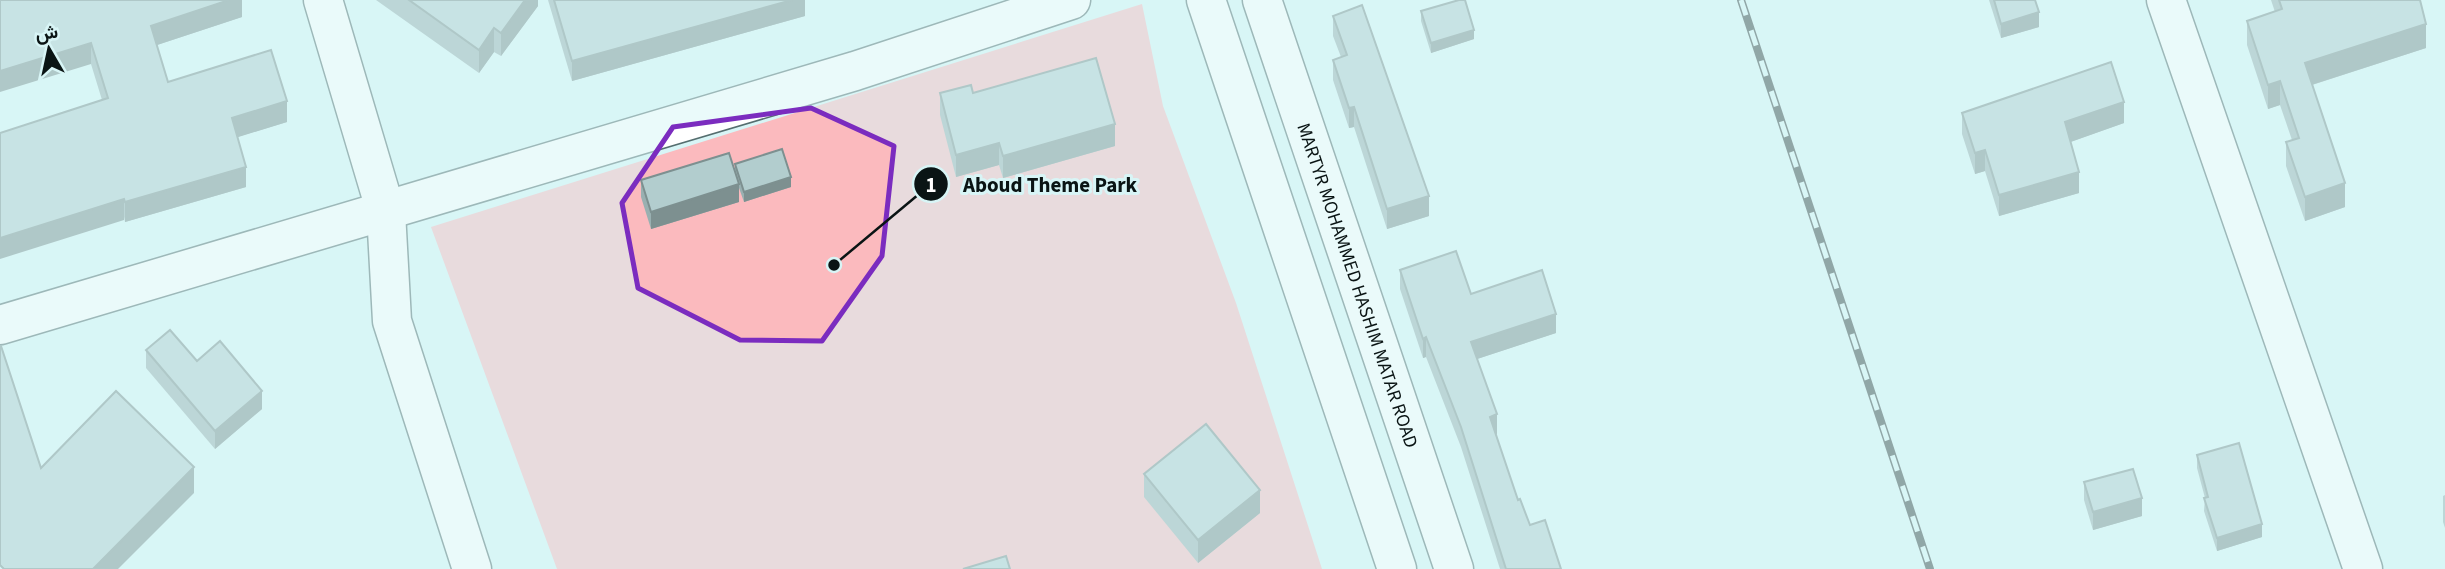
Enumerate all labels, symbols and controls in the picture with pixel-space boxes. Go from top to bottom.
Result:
north arrow [14,14,84,84]
text: ش [33,19,60,49]
street label: MARTYR MOHAMMED HASHIM MATAR ROAD [1289,120,1424,452]
callout: Aboud Theme Park [914,163,1151,205]
text: 1 [925,170,937,200]
text: Aboud Theme Park [962,170,1138,200]

